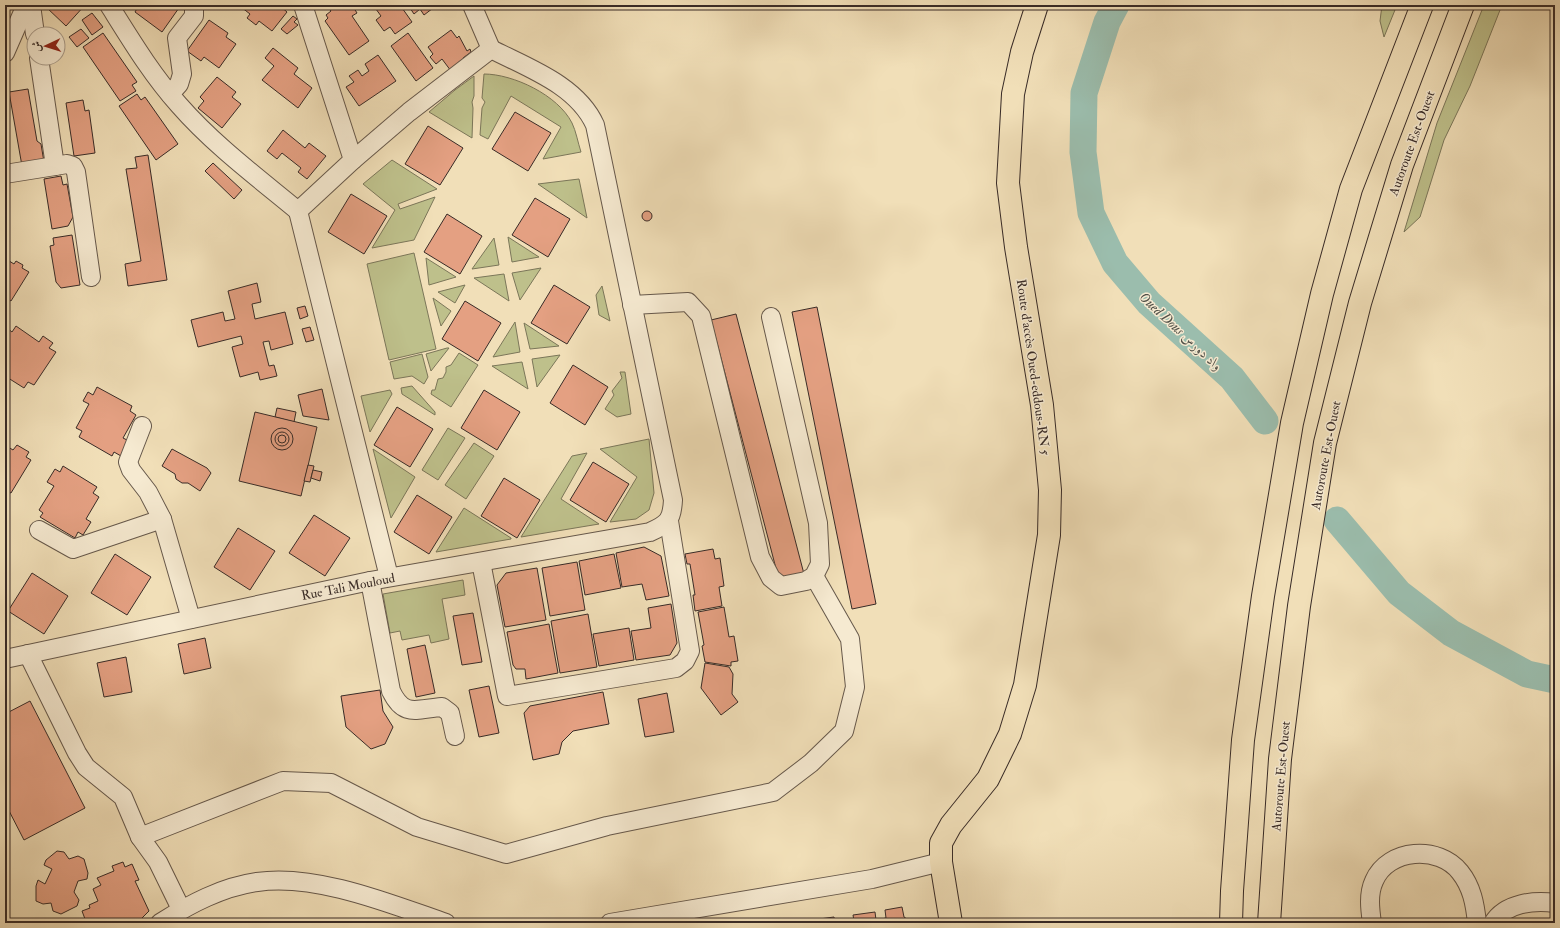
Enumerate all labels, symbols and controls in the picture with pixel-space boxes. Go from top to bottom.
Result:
north arrow [26,26,66,66]
text: ش [30,41,43,53]
street label: Autoroute Est-Ouest [1385,89,1438,199]
street label: Route d'accès Oued-eddous-RN 5 [1013,278,1053,456]
water label: Oued Dous واد دورس [1136,288,1226,374]
street label: Autoroute Est-Ouest [1307,399,1344,512]
street label: Rue Tali Mouloud [300,570,397,604]
street label: Autoroute Est-Ouest [1268,720,1294,833]

